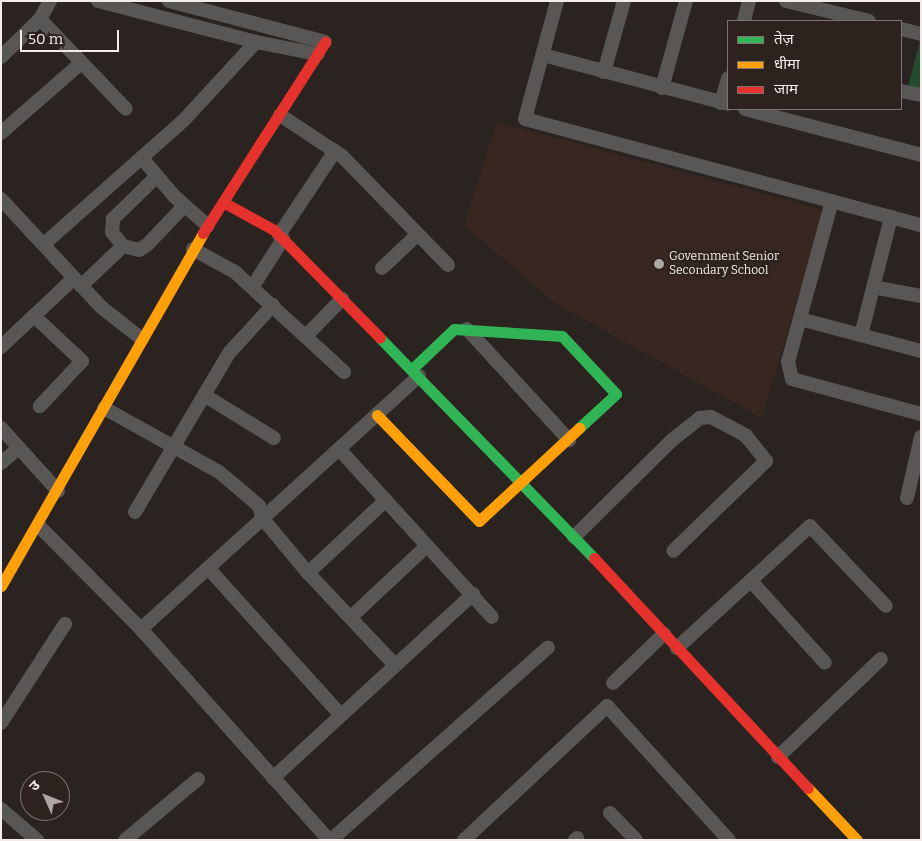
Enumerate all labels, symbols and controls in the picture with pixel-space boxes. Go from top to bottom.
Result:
scale bar [22,20,121,52]
legend [727,20,902,110]
text: 50 m [28,30,63,48]
text: तेज़ [774,30,794,48]
text: धीमा [774,55,800,73]
text: जाम [774,80,798,98]
place label: Government Senior Secondary School [669,250,779,278]
marker: Government Senior Secondary School [653,258,665,270]
north arrow [20,771,70,821]
text: उ [26,777,44,795]

